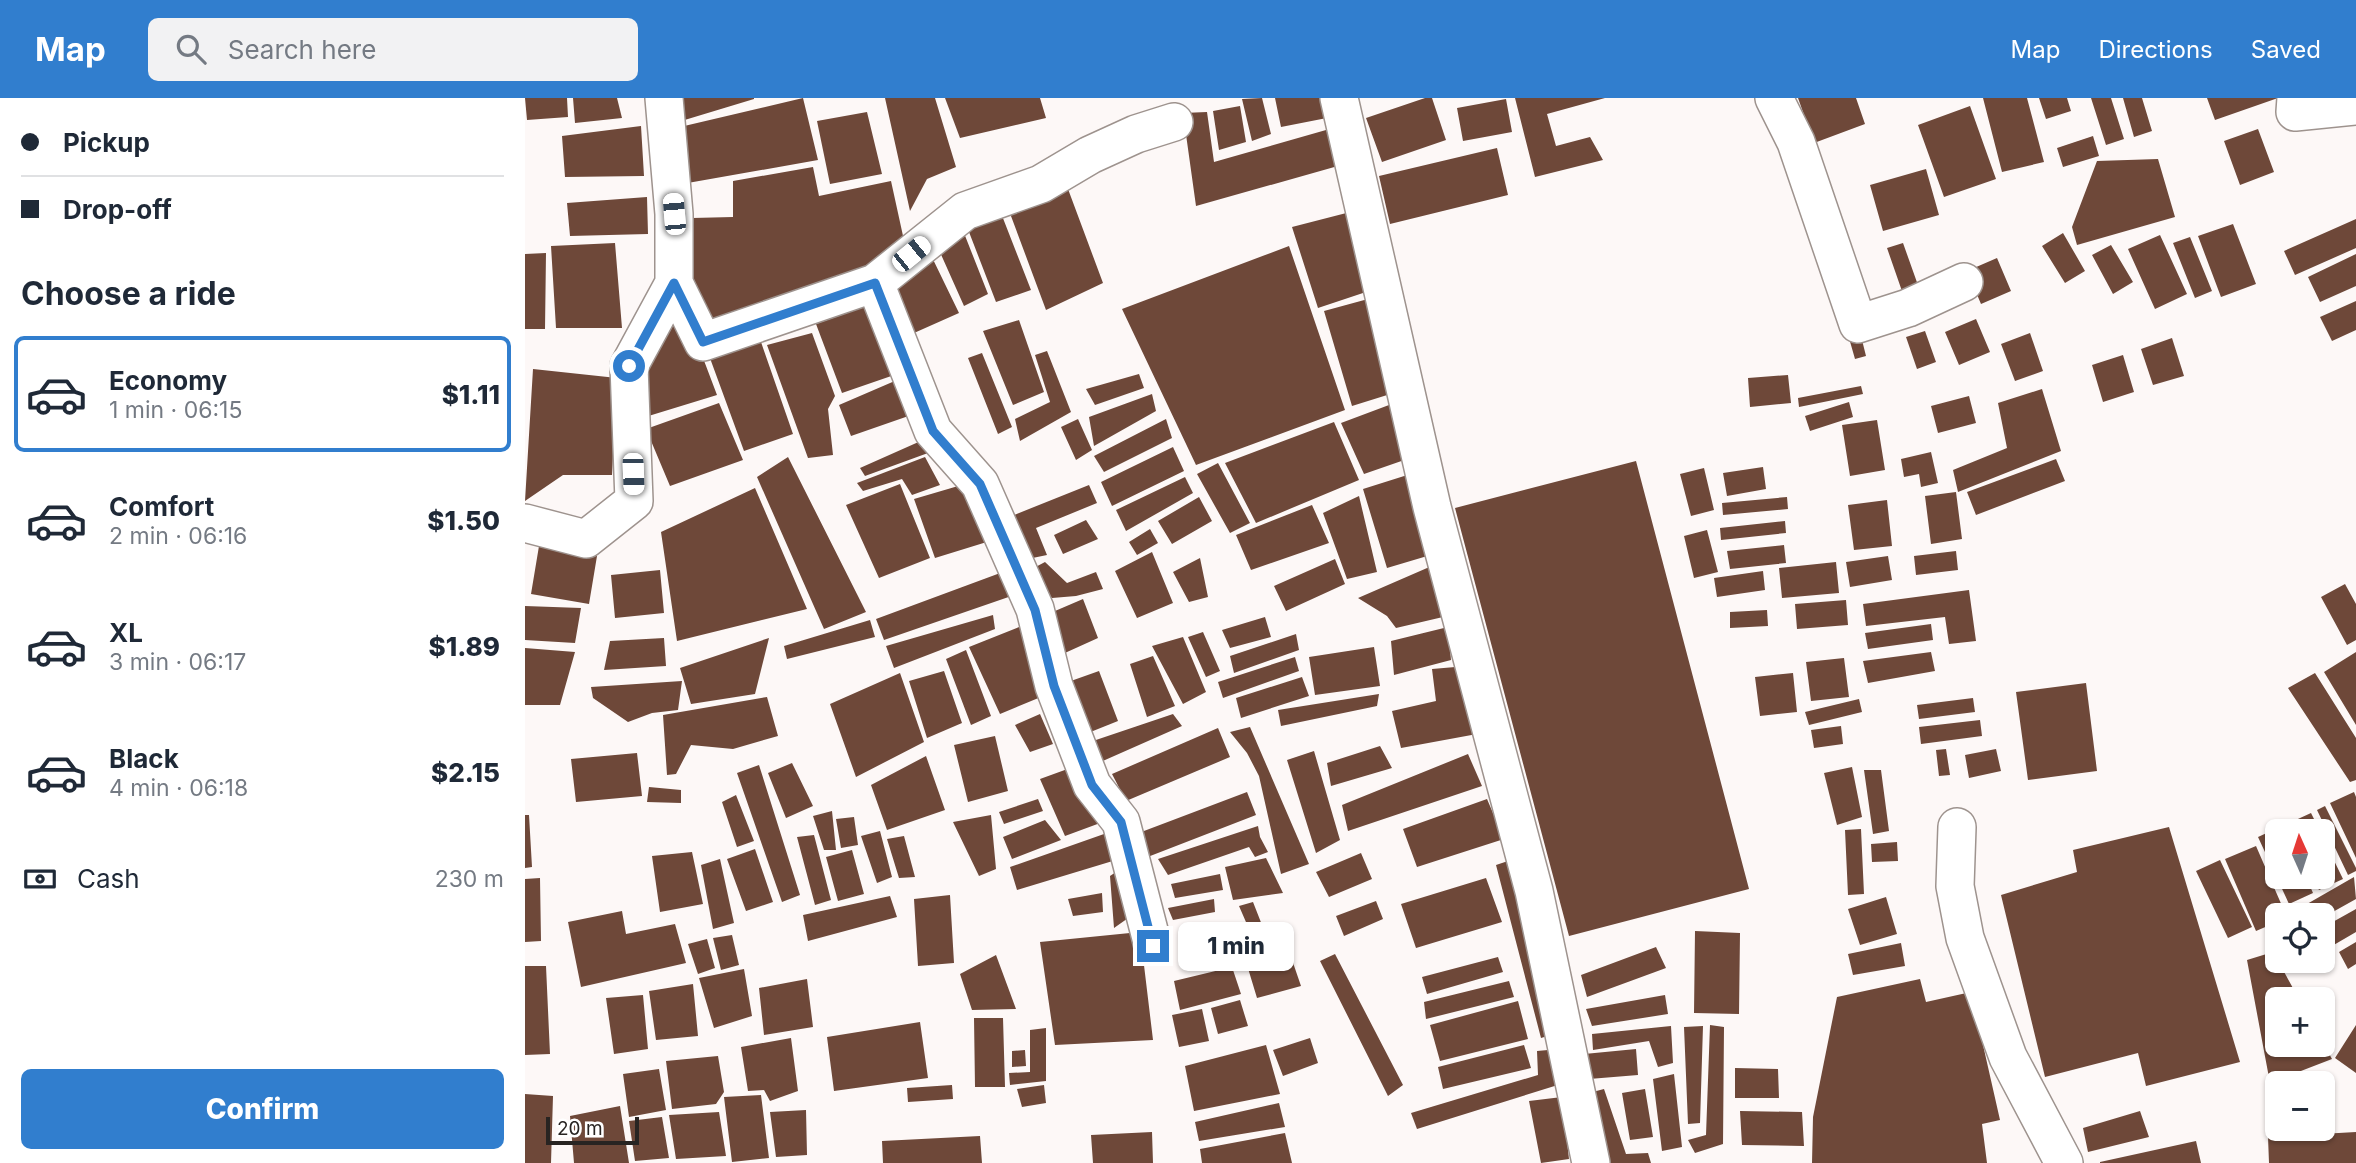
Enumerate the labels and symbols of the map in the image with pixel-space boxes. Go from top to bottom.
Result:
car [662,192,687,236]
car [889,233,934,275]
route start [613,350,645,382]
car [622,453,645,495]
north arrow [2265,819,2335,889]
callout: 1 min [1177,922,1293,970]
route end [1137,930,1169,962]
scale bar [546,1114,639,1146]

